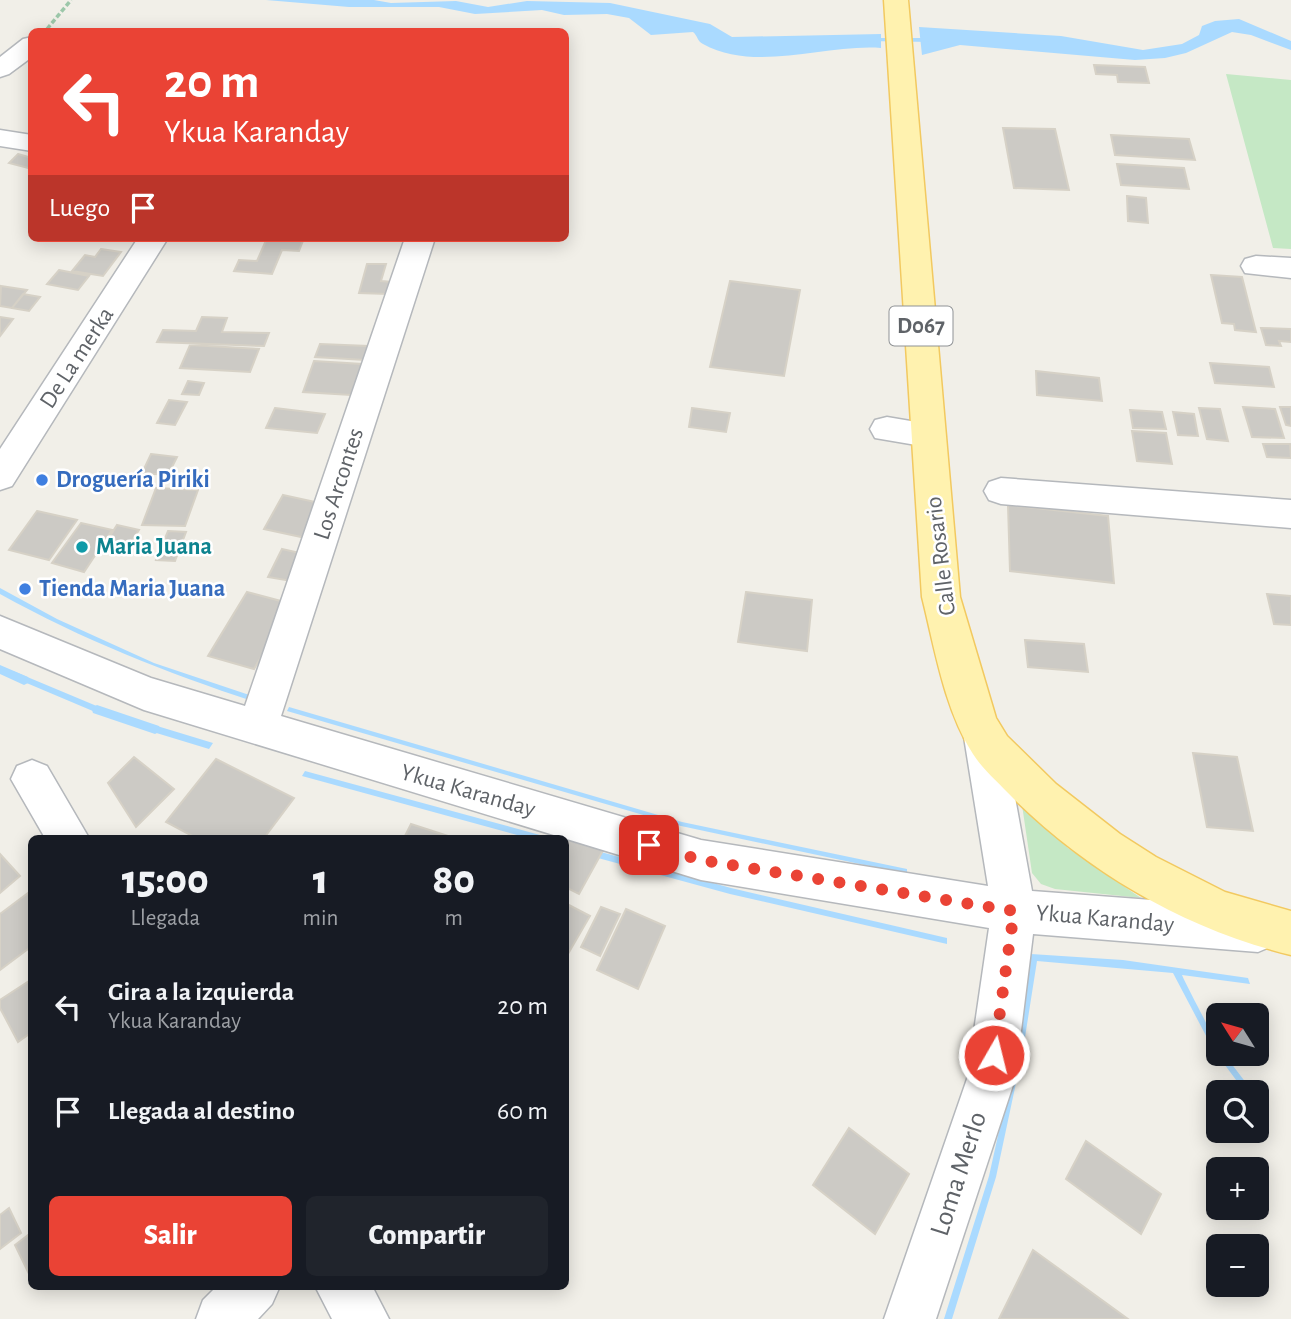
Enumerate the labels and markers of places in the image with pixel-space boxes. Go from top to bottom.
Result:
place label: Droguería Piriki [56,468,210,492]
marker: Droguería Piriki [34,472,50,488]
place label: Maria Juana [96,535,212,559]
marker: Maria Juana [74,539,90,555]
place label: Tienda Maria Juana [39,577,225,601]
marker: Tienda Maria Juana [17,581,33,597]
pin [619,815,679,875]

